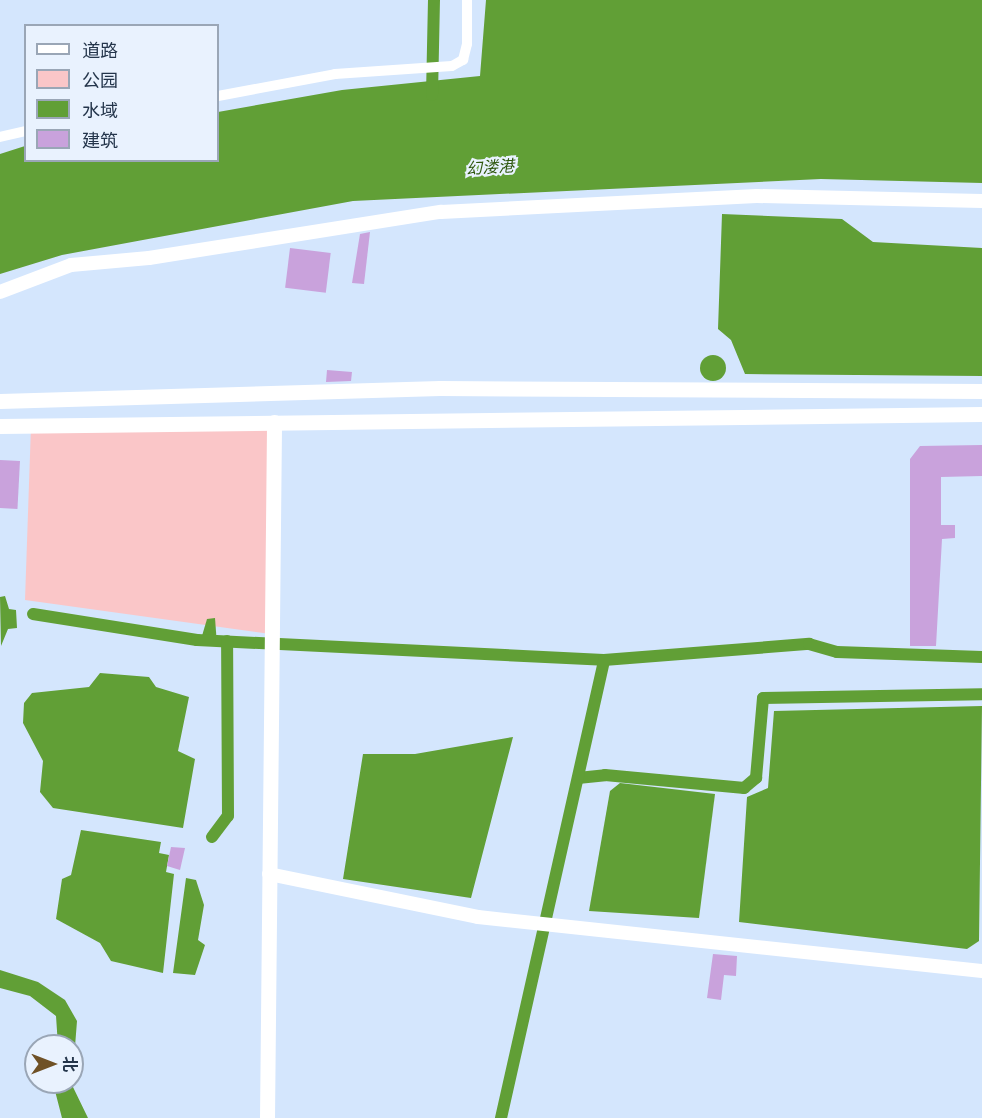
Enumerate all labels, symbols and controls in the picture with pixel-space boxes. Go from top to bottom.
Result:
legend [24,24,219,162]
text: 道路 [82,39,118,62]
text: 公园 [82,69,118,92]
text: 水域 [82,99,118,122]
text: 建筑 [82,129,118,152]
water label: 幻溇港 [465,156,515,178]
north arrow [24,1034,84,1094]
text: 北 [60,1056,80,1072]

